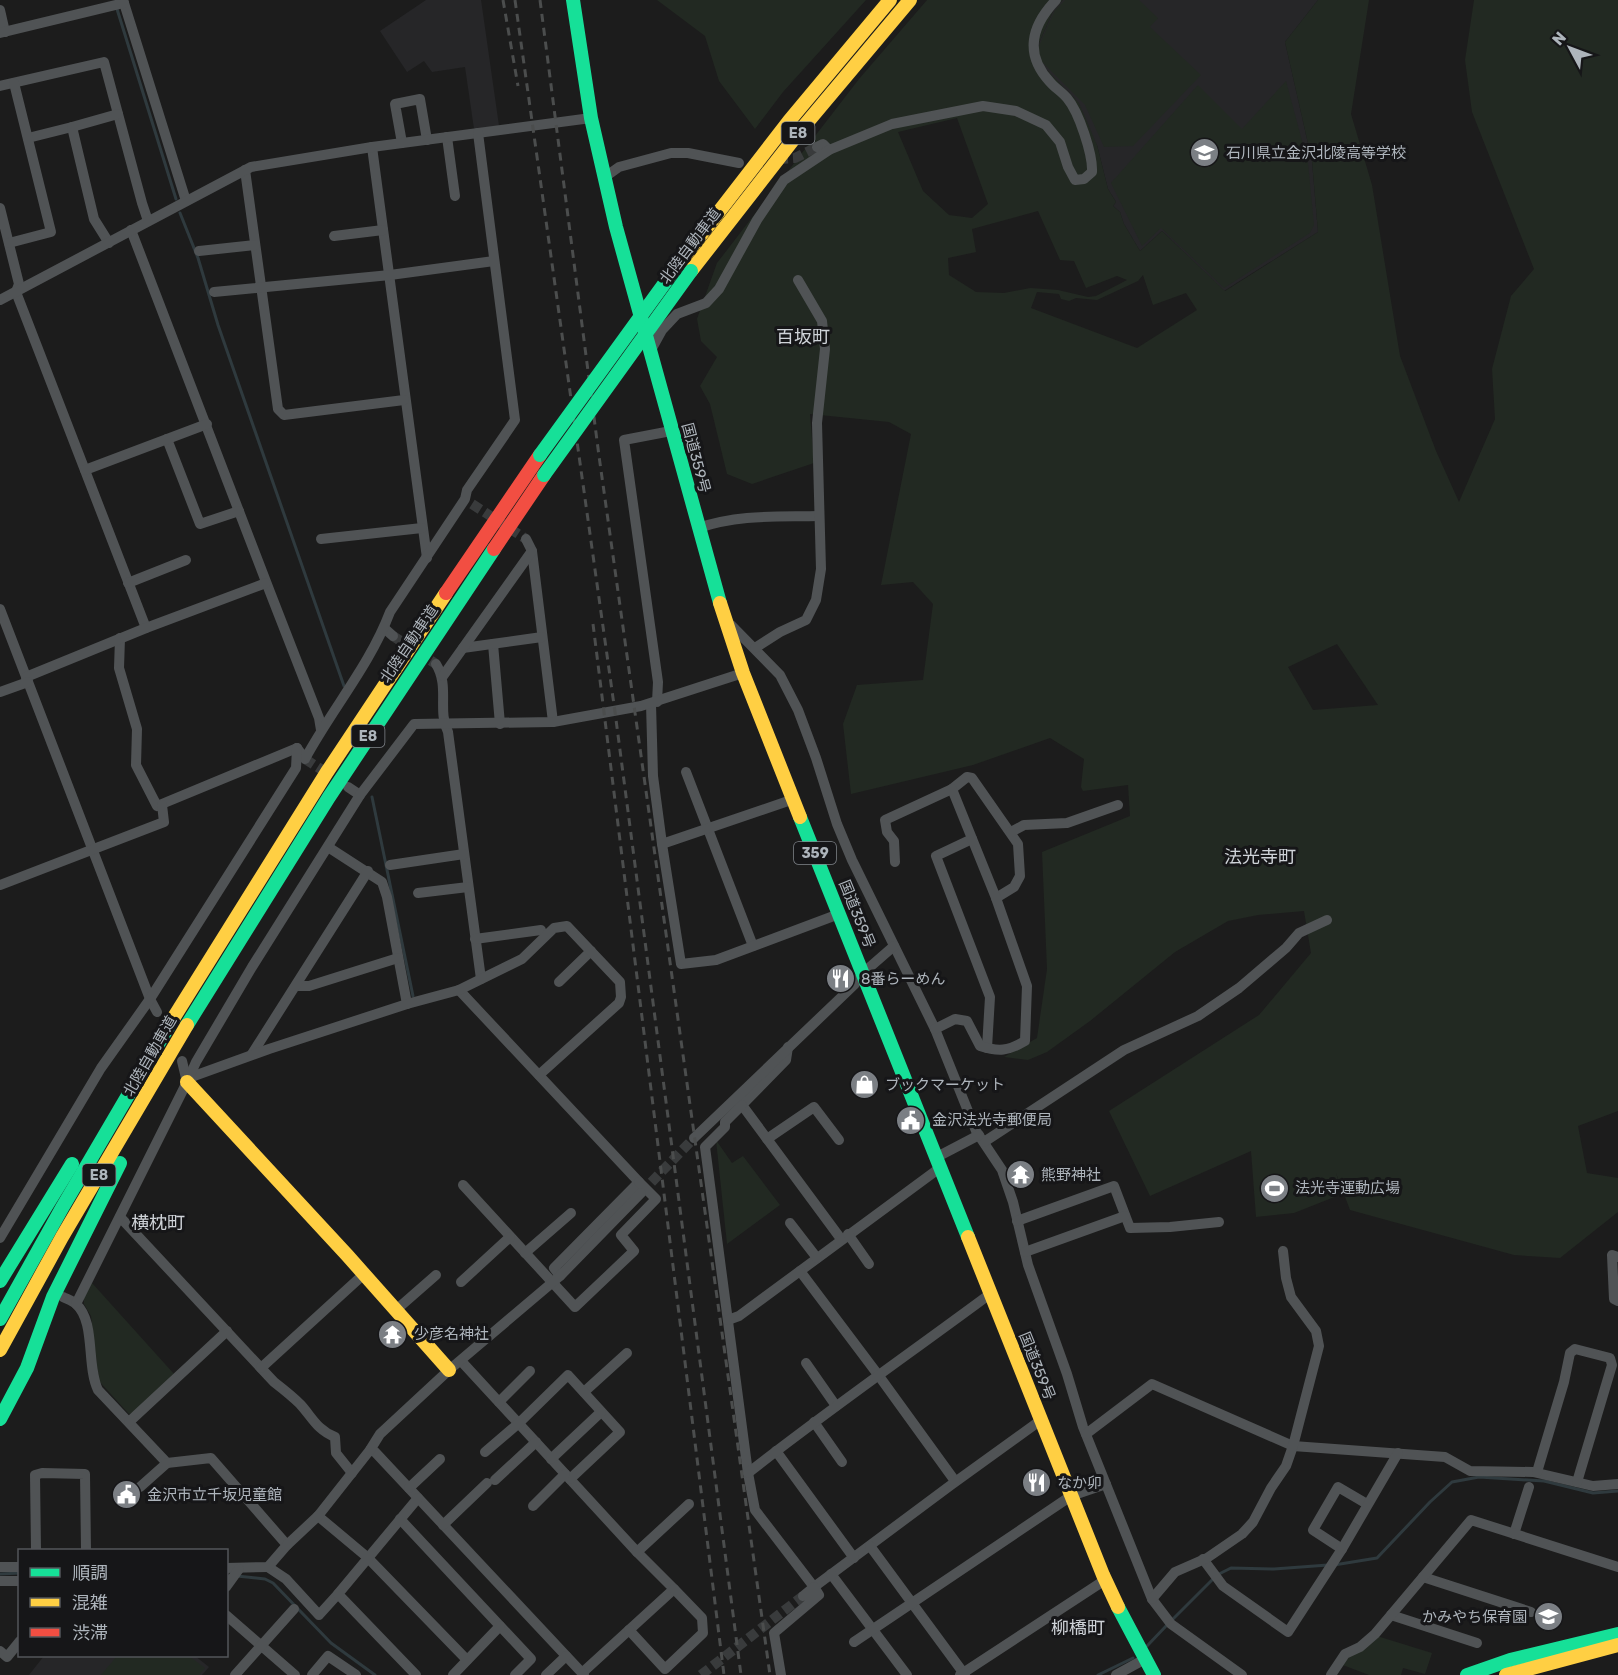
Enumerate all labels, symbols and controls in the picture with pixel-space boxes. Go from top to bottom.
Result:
north arrow [1540,18,1600,78]
text: N [1548,28,1570,49]
road number: E8 [782,122,814,144]
school or university icon: 石川県立金沢北陵高等学校 [1189,137,1221,169]
place label: 石川県立金沢北陵高等学校 [1226,144,1406,162]
street label: 北陸自動車道 [656,205,724,287]
district label: 百坂町 [776,326,830,348]
street label: 国道359号 [678,421,714,495]
street label: 北陸自動車道 [376,602,442,686]
road number: E8 [352,725,385,747]
road number: 359 [794,842,836,864]
district label: 法光寺町 [1224,846,1296,868]
street label: 国道359号 [835,877,879,951]
restaurant icon: 8番らーめん [824,963,856,995]
place label: 8番らーめん [861,970,946,988]
street label: 北陸自動車道 [120,1013,180,1099]
shop icon: ブックマーケット [848,1069,880,1101]
place label: ブックマーケット [885,1076,1005,1094]
public building icon: 金沢法光寺郵便局 [895,1104,927,1136]
place label: 金沢法光寺郵便局 [932,1111,1052,1129]
temple icon: 熊野神社 [1004,1159,1036,1191]
road number: E8 [82,1164,116,1186]
place label: 熊野神社 [1041,1166,1101,1184]
sports icon: 法光寺運動広場 [1258,1172,1290,1204]
place label: 法光寺運動広場 [1295,1179,1400,1197]
district label: 横枕町 [131,1212,185,1234]
temple icon: 少彦名神社 [377,1318,409,1350]
place label: 少彦名神社 [414,1325,489,1343]
street label: 国道359号 [1015,1329,1059,1403]
restaurant icon: なか卯 [1020,1467,1052,1499]
place label: なか卯 [1057,1474,1102,1492]
public building icon: 金沢市立千坂児童館 [110,1479,142,1511]
place label: 金沢市立千坂児童館 [147,1486,282,1504]
legend [18,1549,228,1657]
text: 順調 [72,1562,108,1584]
text: 混雑 [72,1592,108,1614]
school or university icon: かみやち保育園 [1532,1601,1564,1633]
place label: かみやち保育園 [1422,1608,1527,1626]
district label: 柳橋町 [1051,1617,1105,1639]
text: 渋滞 [72,1622,108,1644]

